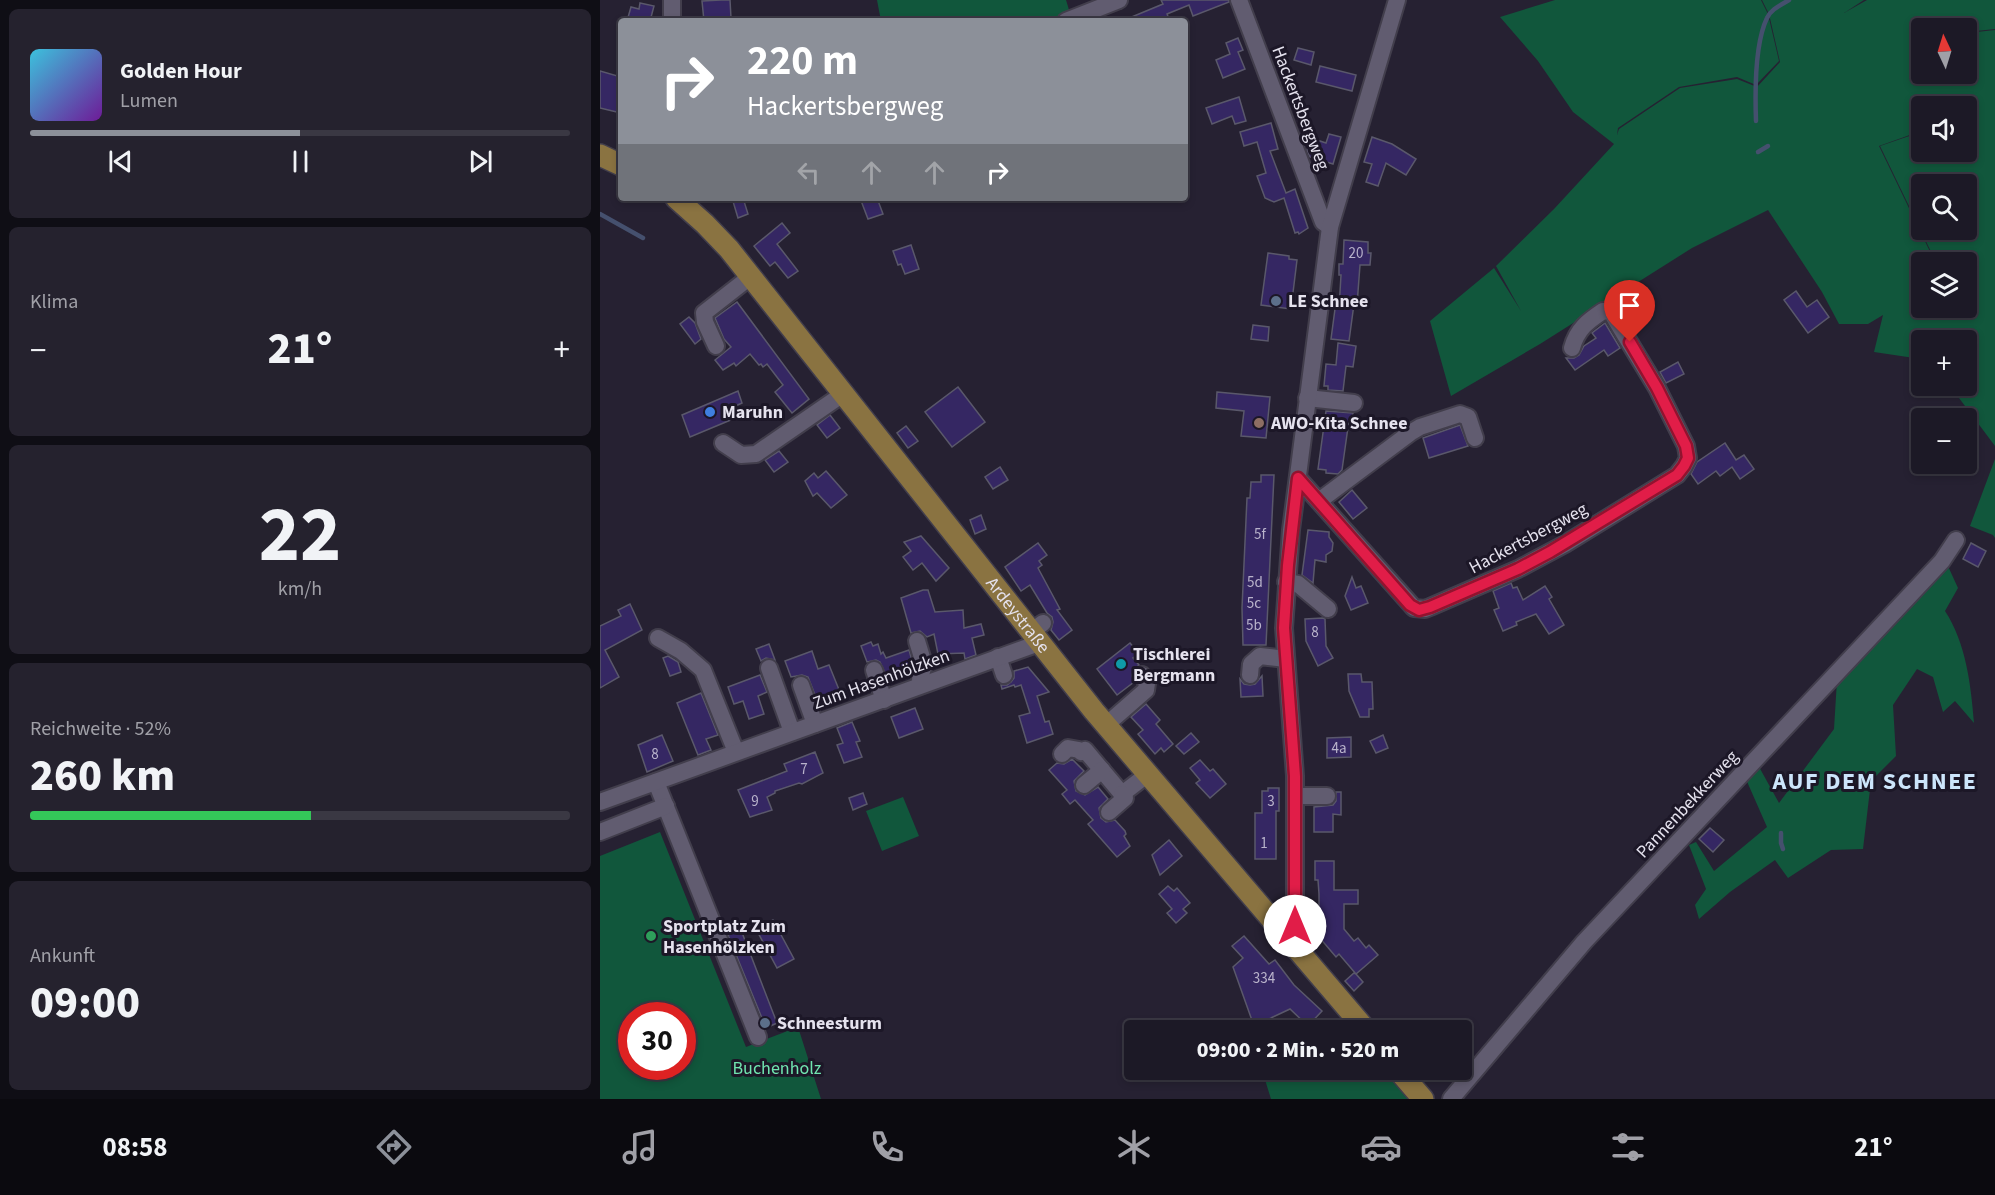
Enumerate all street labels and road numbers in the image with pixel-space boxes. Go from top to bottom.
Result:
street label: Hackertsbergweg [1265,43,1336,174]
street label: Hackertsbergweg [1465,497,1592,580]
street label: Ardeystraße [980,572,1056,659]
street label: Zum Hasenhölzken [809,643,953,716]
street label: Pannenbekkerweg [1631,745,1744,864]

